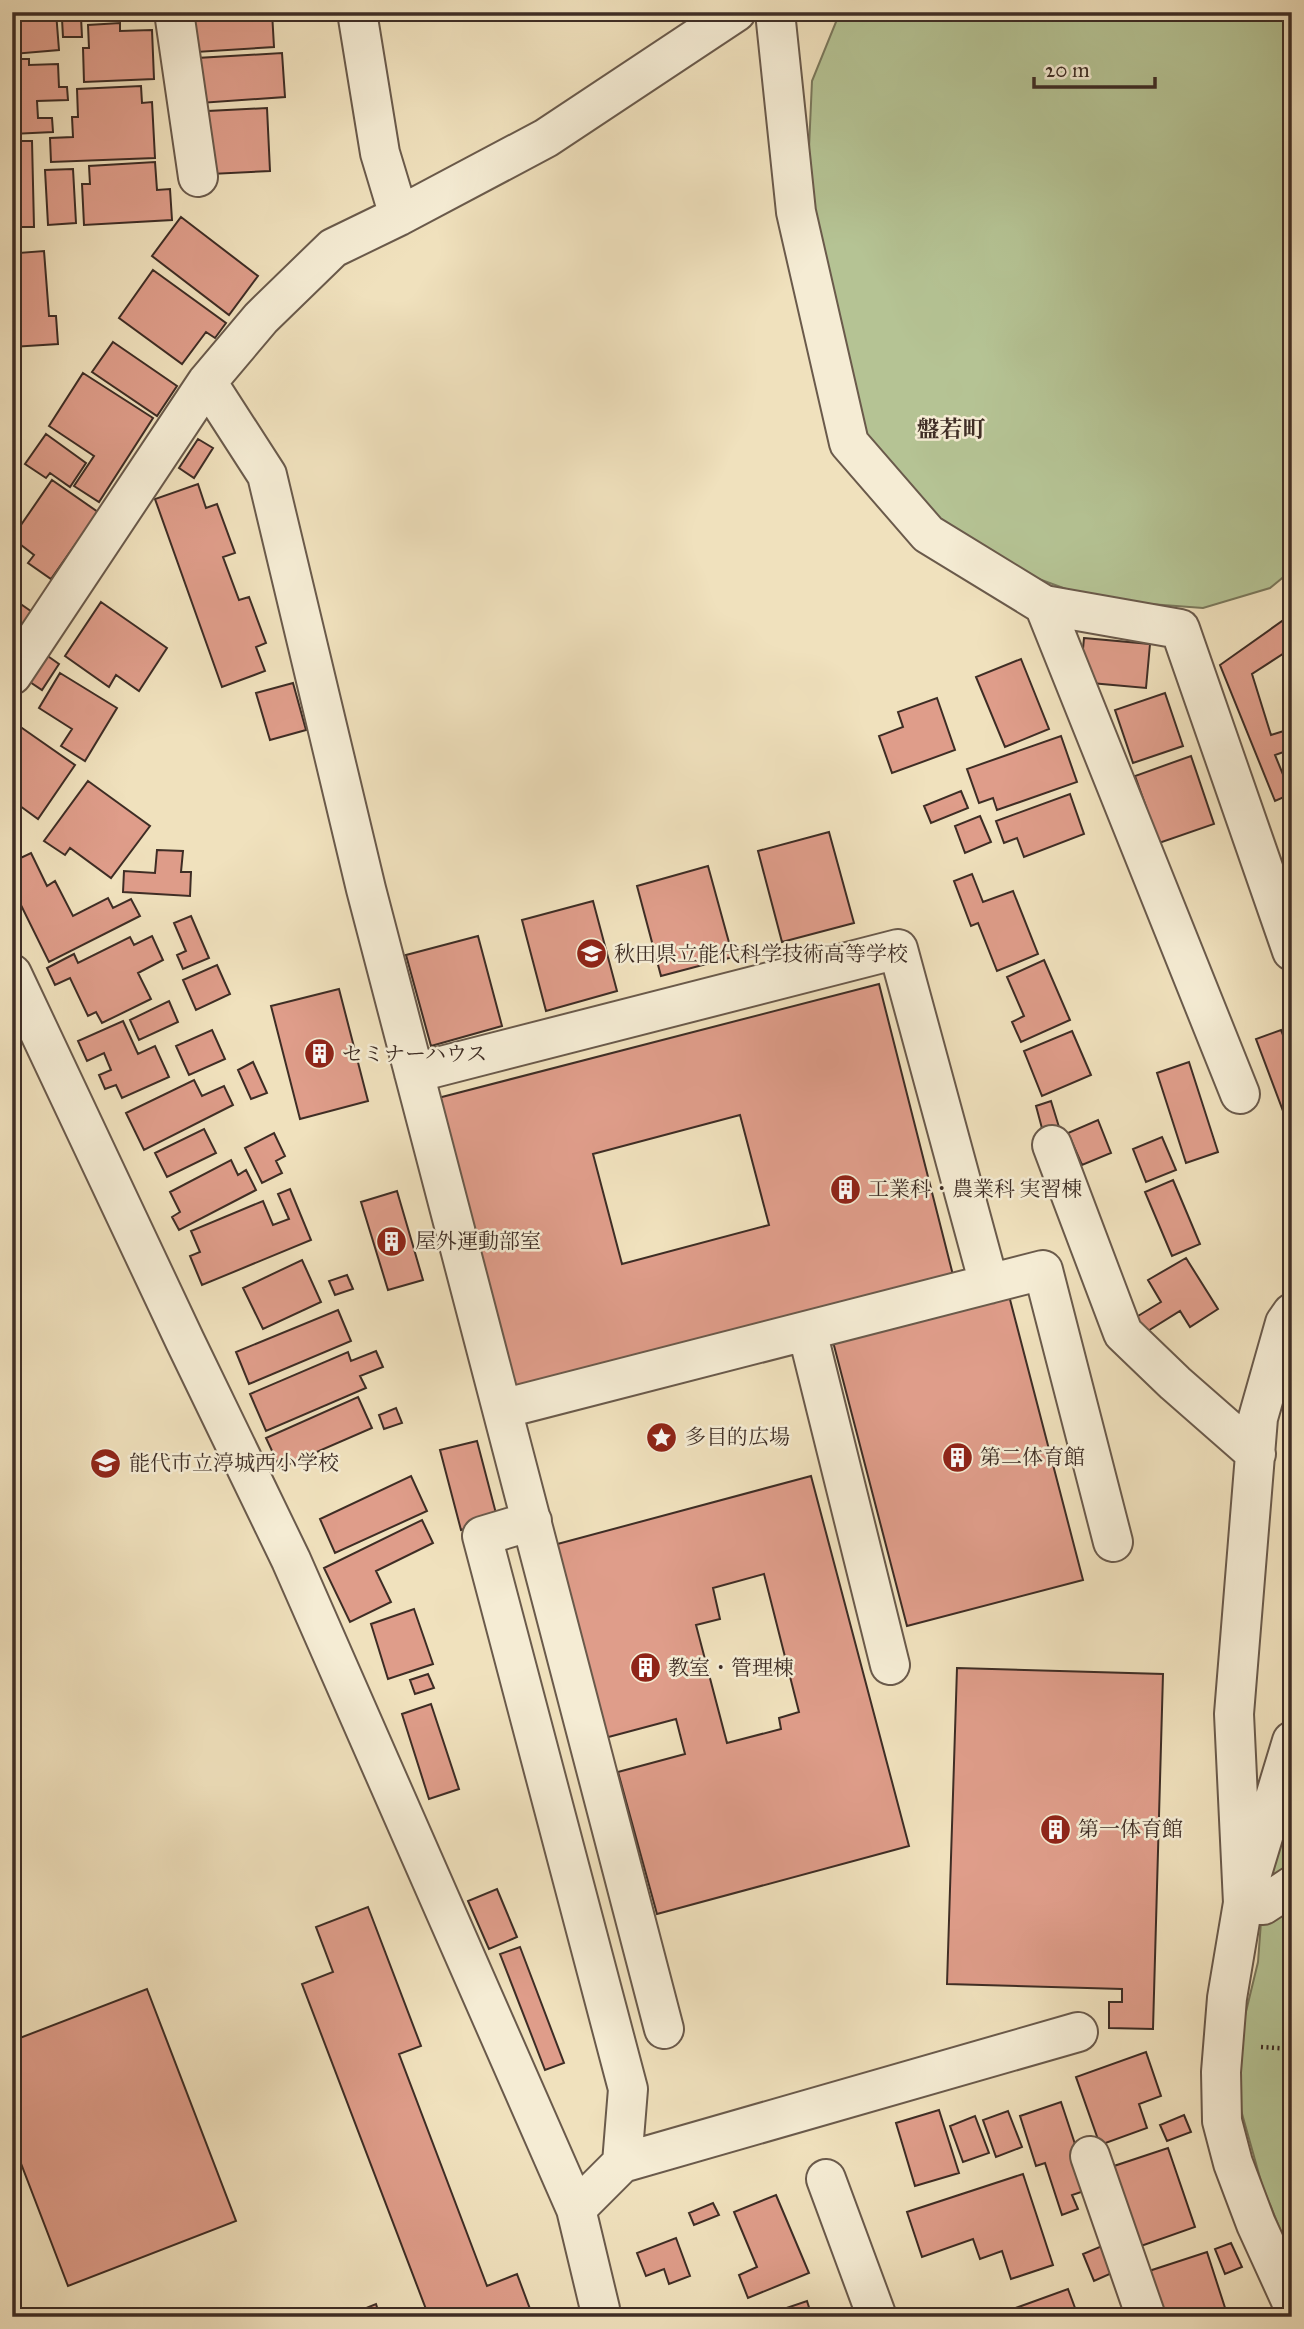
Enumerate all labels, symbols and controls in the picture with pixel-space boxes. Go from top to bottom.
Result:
scale bar [1034,46,1155,90]
text: 20 m [1045,57,1090,83]
district label: 盤若町 [917,415,986,443]
school or university icon: 秋田県立能代科学技術高等学校 [574,937,608,971]
place label: 秋田県立能代科学技術高等学校 [614,941,908,967]
building icon: セミナーハウス [302,1037,336,1071]
place label: セミナーハウス [342,1041,487,1067]
building icon: 工業科・農業科 実習棟 [828,1172,862,1206]
place label: 工業科・農業科 実習棟 [868,1176,1083,1202]
building icon: 屋外運動部室 [375,1224,409,1258]
place label: 屋外運動部室 [415,1228,541,1254]
place icon: 多目的広場 [645,1420,679,1454]
place label: 多目的広場 [685,1424,790,1450]
building icon: 第二体育館 [940,1440,974,1474]
place label: 第二体育館 [980,1444,1085,1470]
school or university icon: 能代市立渟城西小学校 [89,1446,123,1480]
place label: 能代市立渟城西小学校 [129,1450,339,1476]
building icon: 教室・管理棟 [628,1651,662,1685]
place label: 教室・管理棟 [668,1655,794,1681]
building icon: 第一体育館 [1038,1812,1072,1846]
place label: 第一体育館 [1078,1816,1183,1842]

